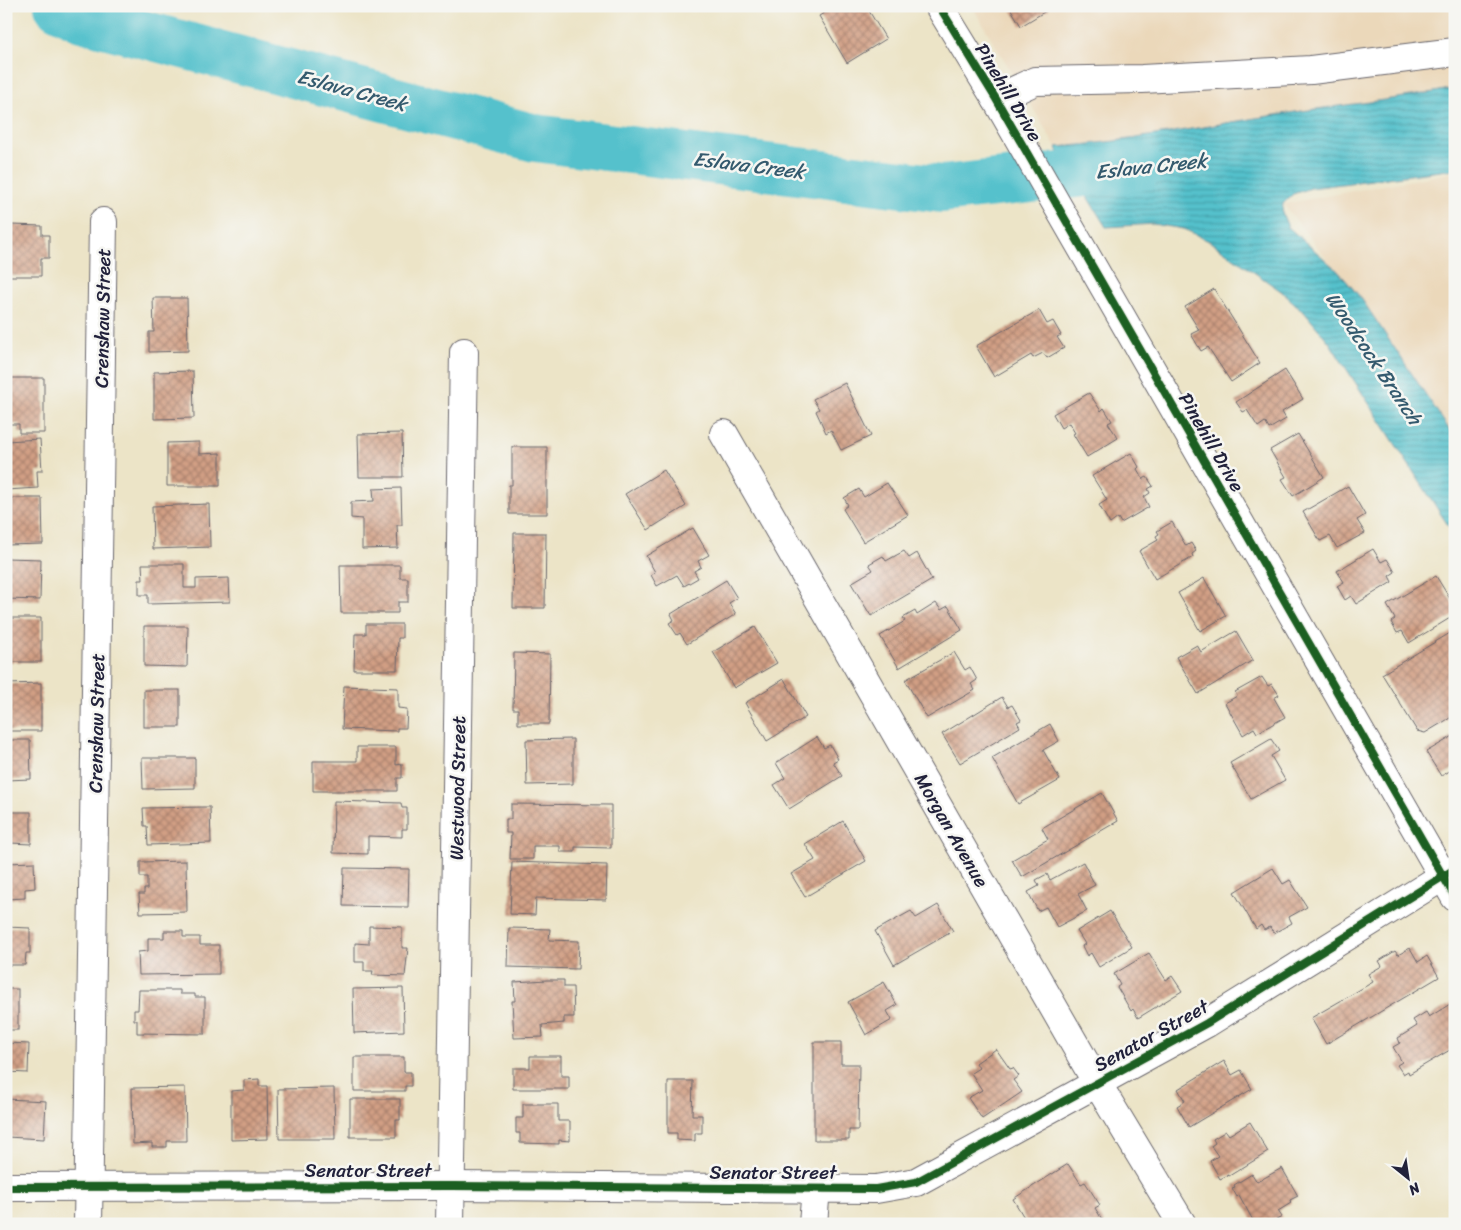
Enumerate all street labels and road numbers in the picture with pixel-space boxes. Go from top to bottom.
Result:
street label: Pinehill Drive [966,36,1051,148]
street label: Crenshaw Street [85,248,120,388]
street label: Pinehill Drive [1170,386,1254,499]
street label: Crenshaw Street [79,653,114,793]
street label: Westwood Street [440,715,475,861]
street label: Morgan Avenue [905,767,998,894]
street label: Senator Street [1088,990,1216,1081]
street label: Senator Street [304,1154,433,1187]
street label: Senator Street [709,1156,838,1189]

